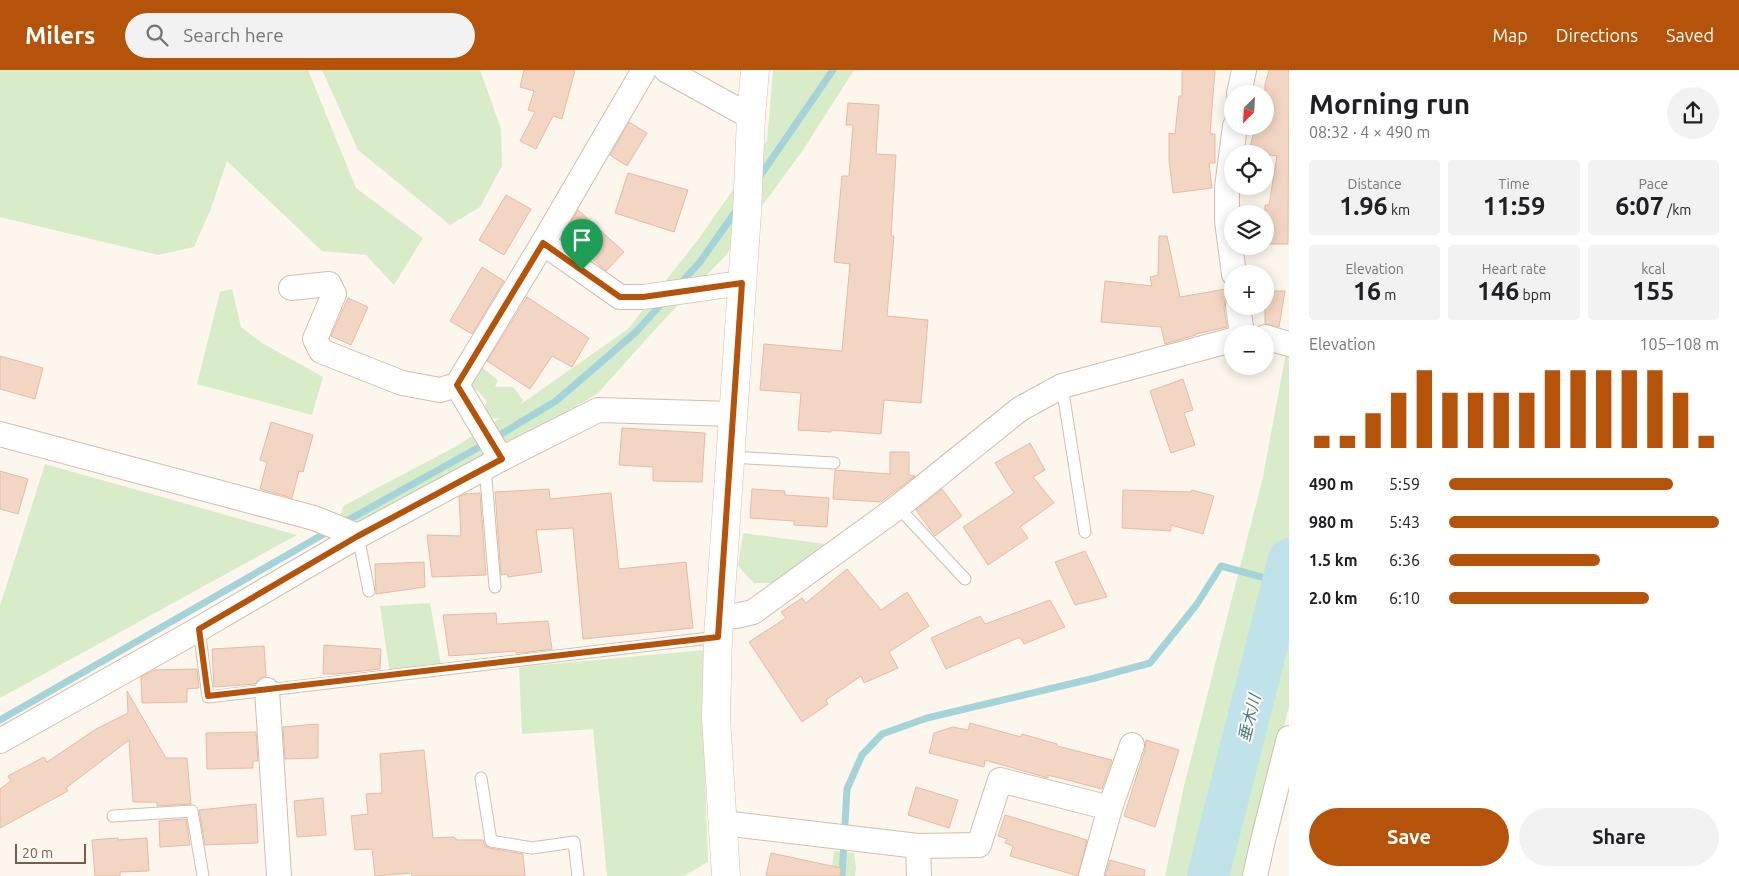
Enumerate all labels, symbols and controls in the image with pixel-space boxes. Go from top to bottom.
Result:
search box [125,13,475,58]
icon: search [143,21,171,49]
text: Milers [25,22,95,49]
text: Search here [183,24,284,46]
text: Map [1492,25,1528,45]
text: Directions [1556,25,1638,45]
text: Saved [1666,25,1714,45]
north arrow [1224,85,1274,135]
map controls [1224,85,1274,375]
button: share [1667,87,1719,139]
text: Morning run [1309,88,1470,119]
text: 08:32 · 4 × 490 m [1309,123,1430,141]
button: locate [1224,145,1274,195]
text: Distance [1348,176,1402,192]
text: Time [1498,176,1530,192]
text: Pace [1639,176,1668,192]
text: 1.96 [1339,192,1388,220]
text: 11:59 [1483,192,1545,220]
text: 6:07 [1615,192,1664,220]
text: km [1388,202,1410,218]
text: /km [1664,202,1691,218]
button: layers [1224,205,1274,255]
pin [561,219,603,270]
icon: arrive [568,226,596,254]
text: Elevation [1345,261,1404,277]
text: Heart rate [1482,261,1546,277]
text: kcal [1641,261,1665,277]
button: + [1224,265,1274,315]
text: 16 [1353,277,1381,305]
text: 146 [1477,277,1519,305]
text: 155 [1632,277,1674,305]
text: m [1381,287,1396,303]
text: bpm [1519,287,1551,303]
button: − [1224,325,1274,375]
text: Elevation [1309,335,1376,353]
text: 105–108 m [1639,335,1719,353]
text: 490 m [1309,475,1354,493]
text: 5:59 [1389,475,1420,493]
text: 980 m [1309,513,1354,531]
text: 5:43 [1389,513,1420,531]
text: 1.5 km [1309,551,1358,569]
text: 6:36 [1389,551,1420,569]
text: 2.0 km [1309,589,1358,607]
text: 6:10 [1389,589,1420,607]
water label: 垂木川 [1234,691,1264,743]
button: Save [1309,808,1509,866]
button: Share [1519,808,1719,866]
scale bar [15,841,86,864]
text: 20 m [22,845,53,861]

